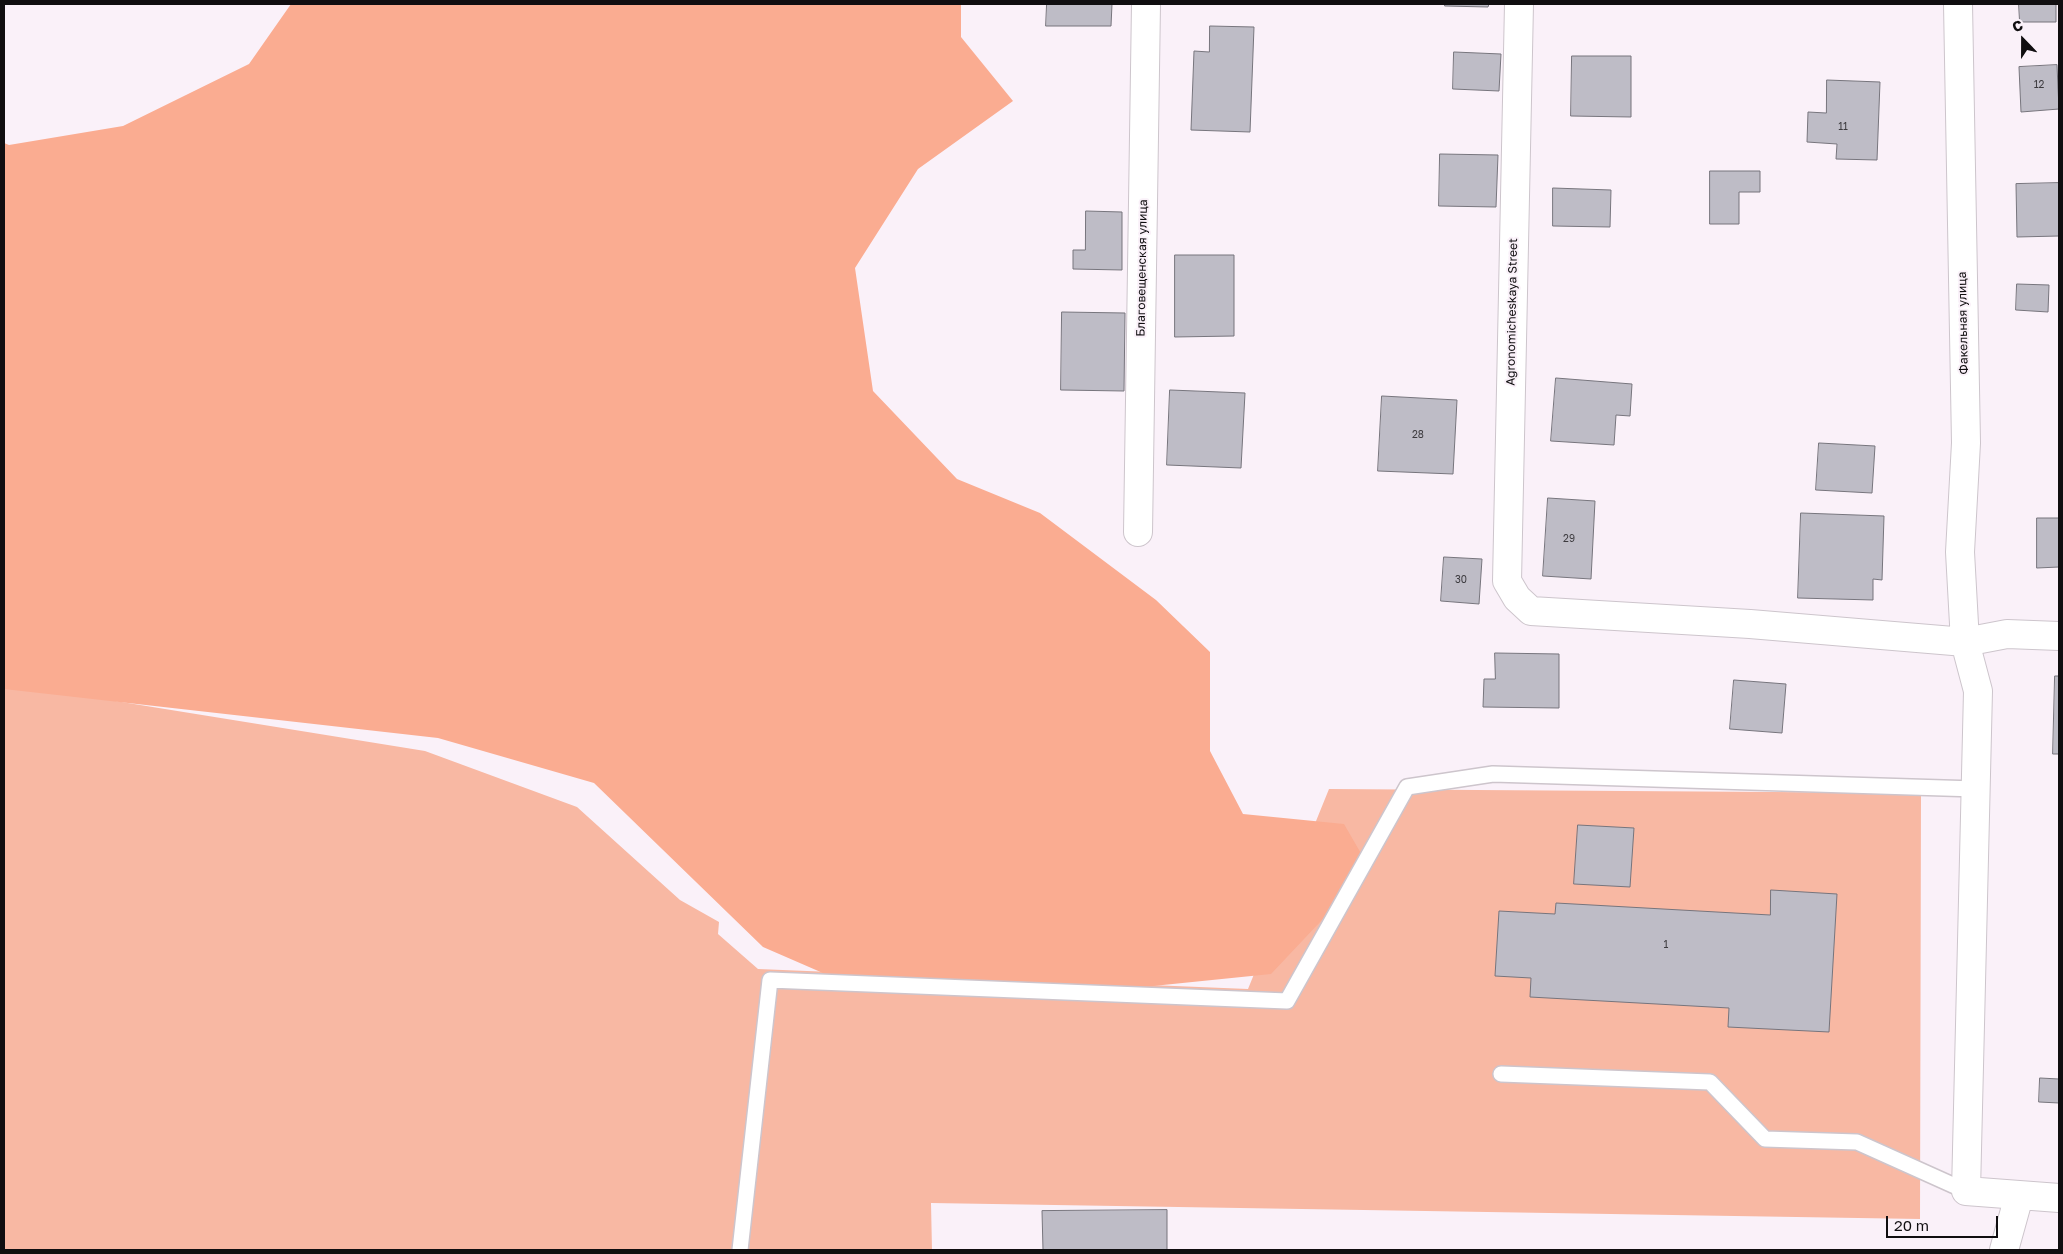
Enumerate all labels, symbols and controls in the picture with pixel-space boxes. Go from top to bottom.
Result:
north arrow [1998,15,2048,65]
text: С [2009,16,2025,35]
house number: 12 [2034,79,2044,91]
house number: 11 [1838,121,1848,133]
street label: Благовещенская улица [1134,199,1150,337]
street label: Agronomicheskaya Street [1504,238,1520,386]
street label: Факельная улица [1955,271,1971,375]
house number: 28 [1412,429,1424,441]
house number: 29 [1563,533,1575,545]
house number: 30 [1455,574,1467,586]
house number: 1 [1664,939,1668,951]
scale bar [1888,1206,2000,1238]
text: 20 m [1894,1216,1929,1234]

